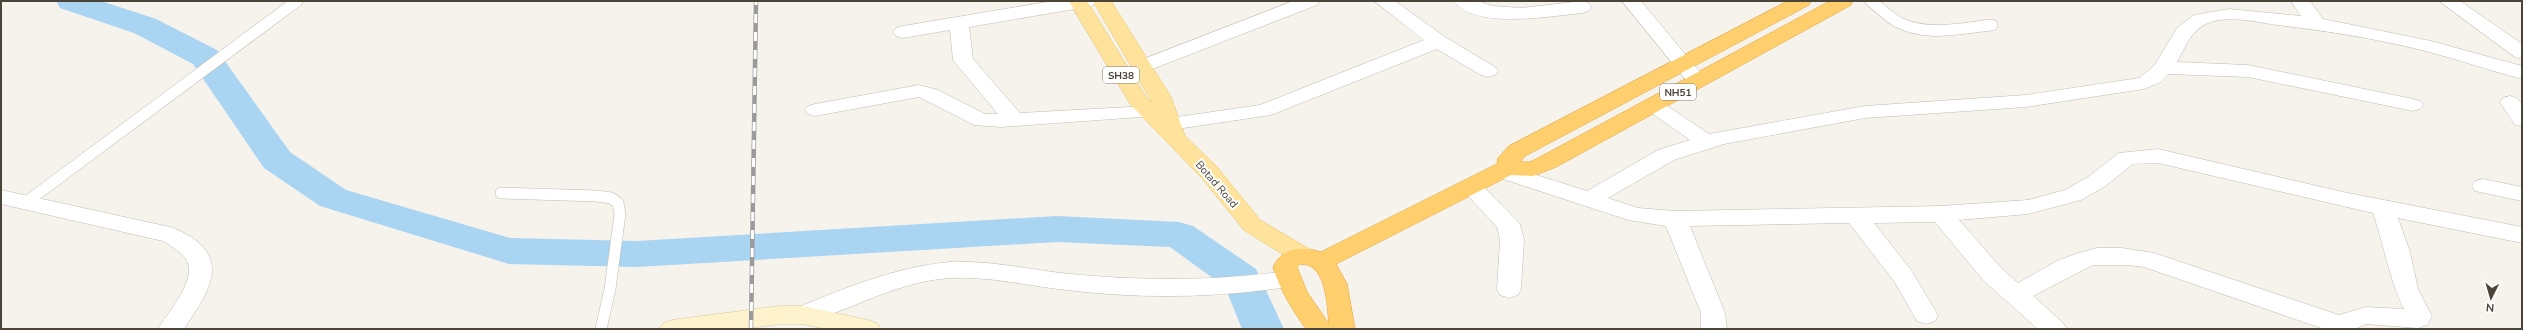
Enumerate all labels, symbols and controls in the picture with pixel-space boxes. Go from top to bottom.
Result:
road number: SH38 [1103,67,1139,83]
road number: NH51 [1660,84,1696,100]
street label: Botad Road [1192,158,1241,211]
north arrow [2471,278,2511,318]
text: N [2485,300,2495,315]

